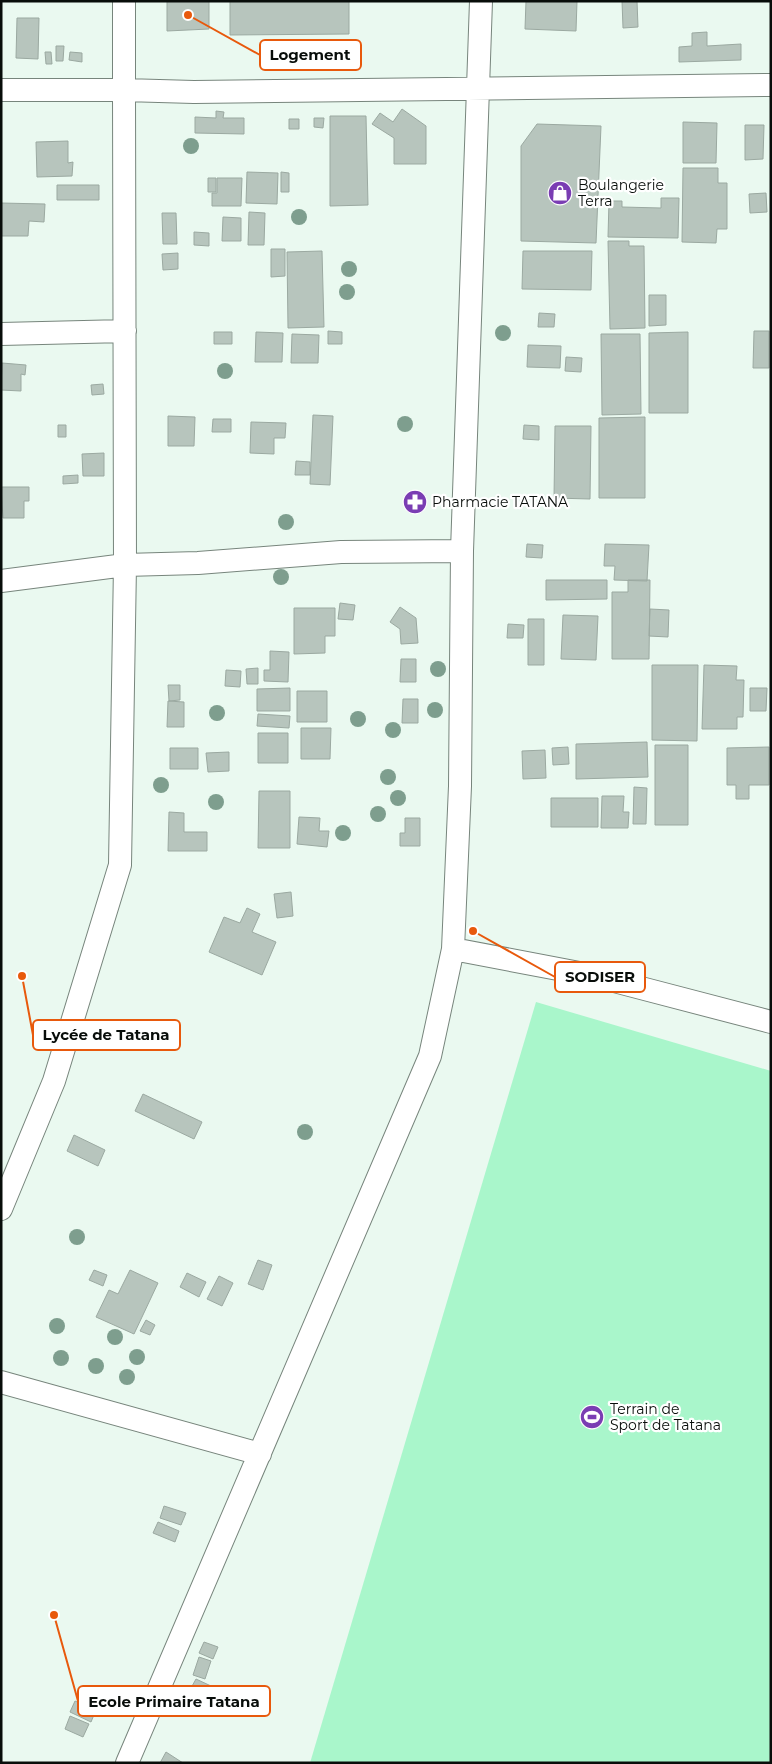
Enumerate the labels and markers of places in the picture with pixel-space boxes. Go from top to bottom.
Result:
callout: Logement [260,40,361,70]
place label: Boulangerie Terra [578,176,664,210]
shop icon: Boulangerie Terra [547,180,573,206]
pharmacy icon: Pharmacie TATANA [402,489,428,515]
place label: Pharmacie TATANA [432,493,569,511]
callout: SODISER [555,962,645,992]
callout: Lycée de Tatana [33,1020,180,1050]
place label: Terrain de Sport de Tatana [610,1400,721,1434]
sports icon: Terrain de Sport de Tatana [579,1404,605,1430]
callout: Ecole Primaire Tatana [78,1686,270,1716]

